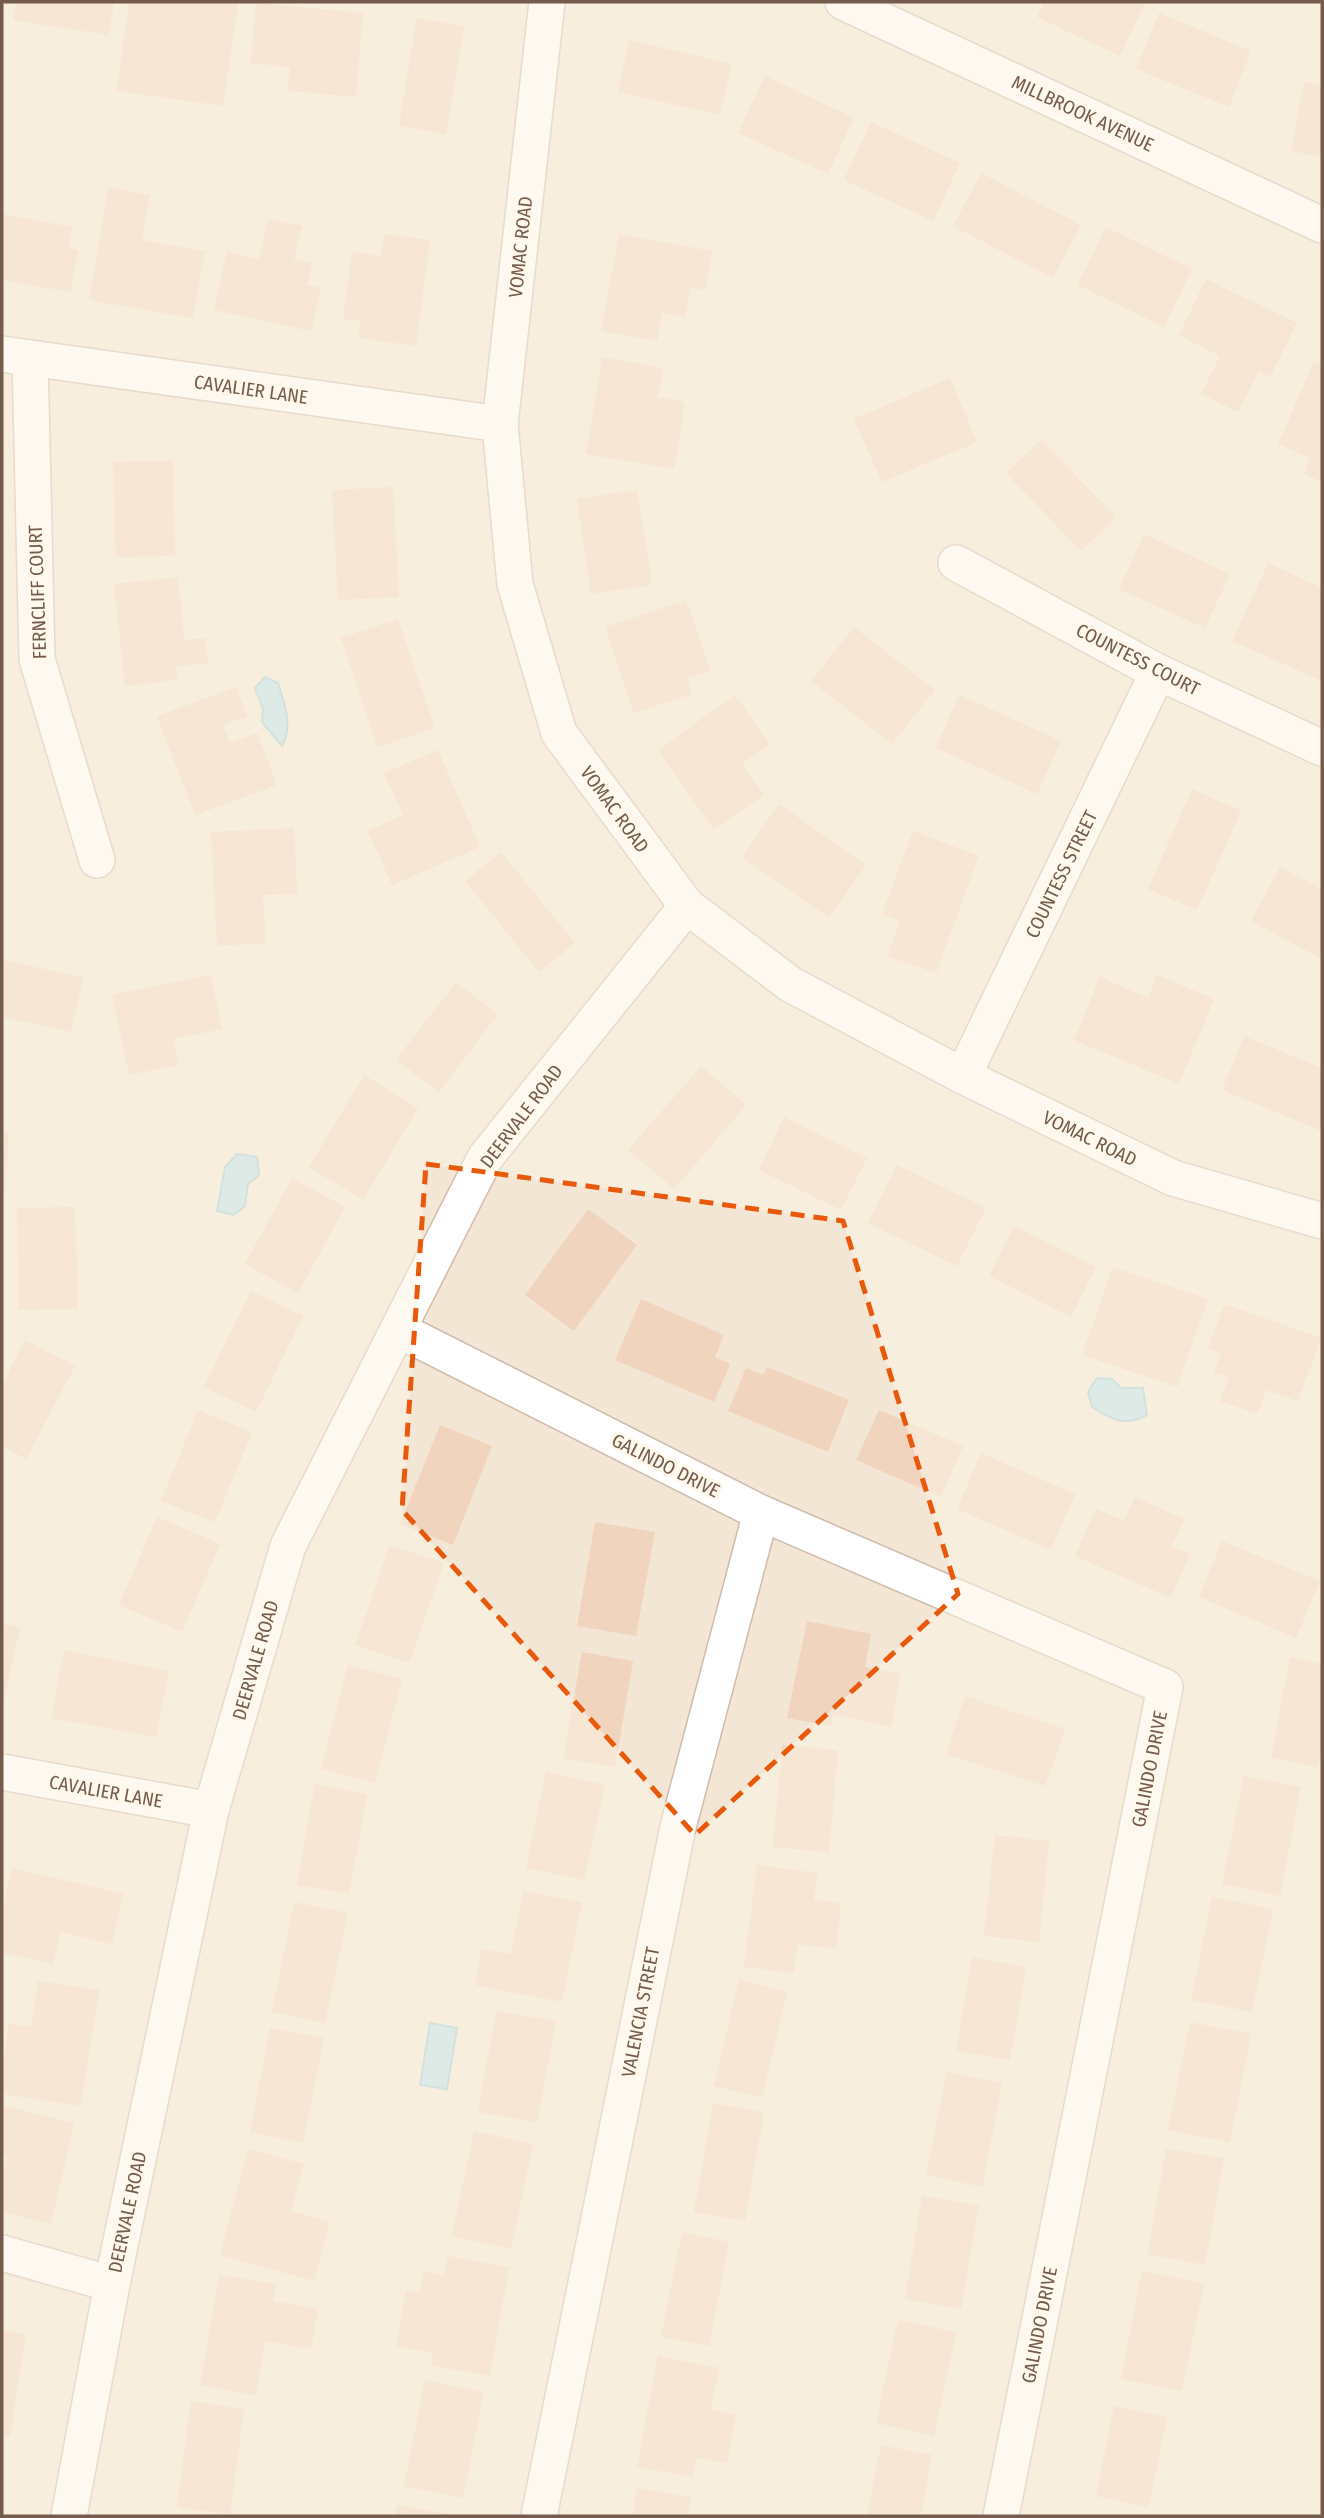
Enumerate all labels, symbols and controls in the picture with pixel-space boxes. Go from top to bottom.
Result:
street label: MILLBROOK AVENUE [1008,70,1158,156]
street label: VOMAC ROAD [504,195,537,299]
street label: CAVALIER LANE [193,370,309,409]
street label: FERNCLIFF COURT [24,524,51,660]
street label: COUNTESS COURT [1072,618,1204,701]
street label: VOMAC ROAD [575,761,654,857]
street label: COUNTESS STREET [1021,806,1102,942]
street label: DEERVALE ROAD [475,1060,568,1172]
street label: VOMAC ROAD [1039,1106,1141,1171]
street label: GALINDO DRIVE [608,1428,724,1503]
street label: DEERVALE ROAD [227,1598,284,1723]
street label: GALINDO DRIVE [1127,1709,1172,1829]
street label: CAVALIER LANE [47,1770,165,1813]
street label: VALENCIA STREET [617,1945,664,2079]
street label: DEERVALE ROAD [103,2149,152,2275]
street label: GALINDO DRIVE [1017,2265,1062,2385]

